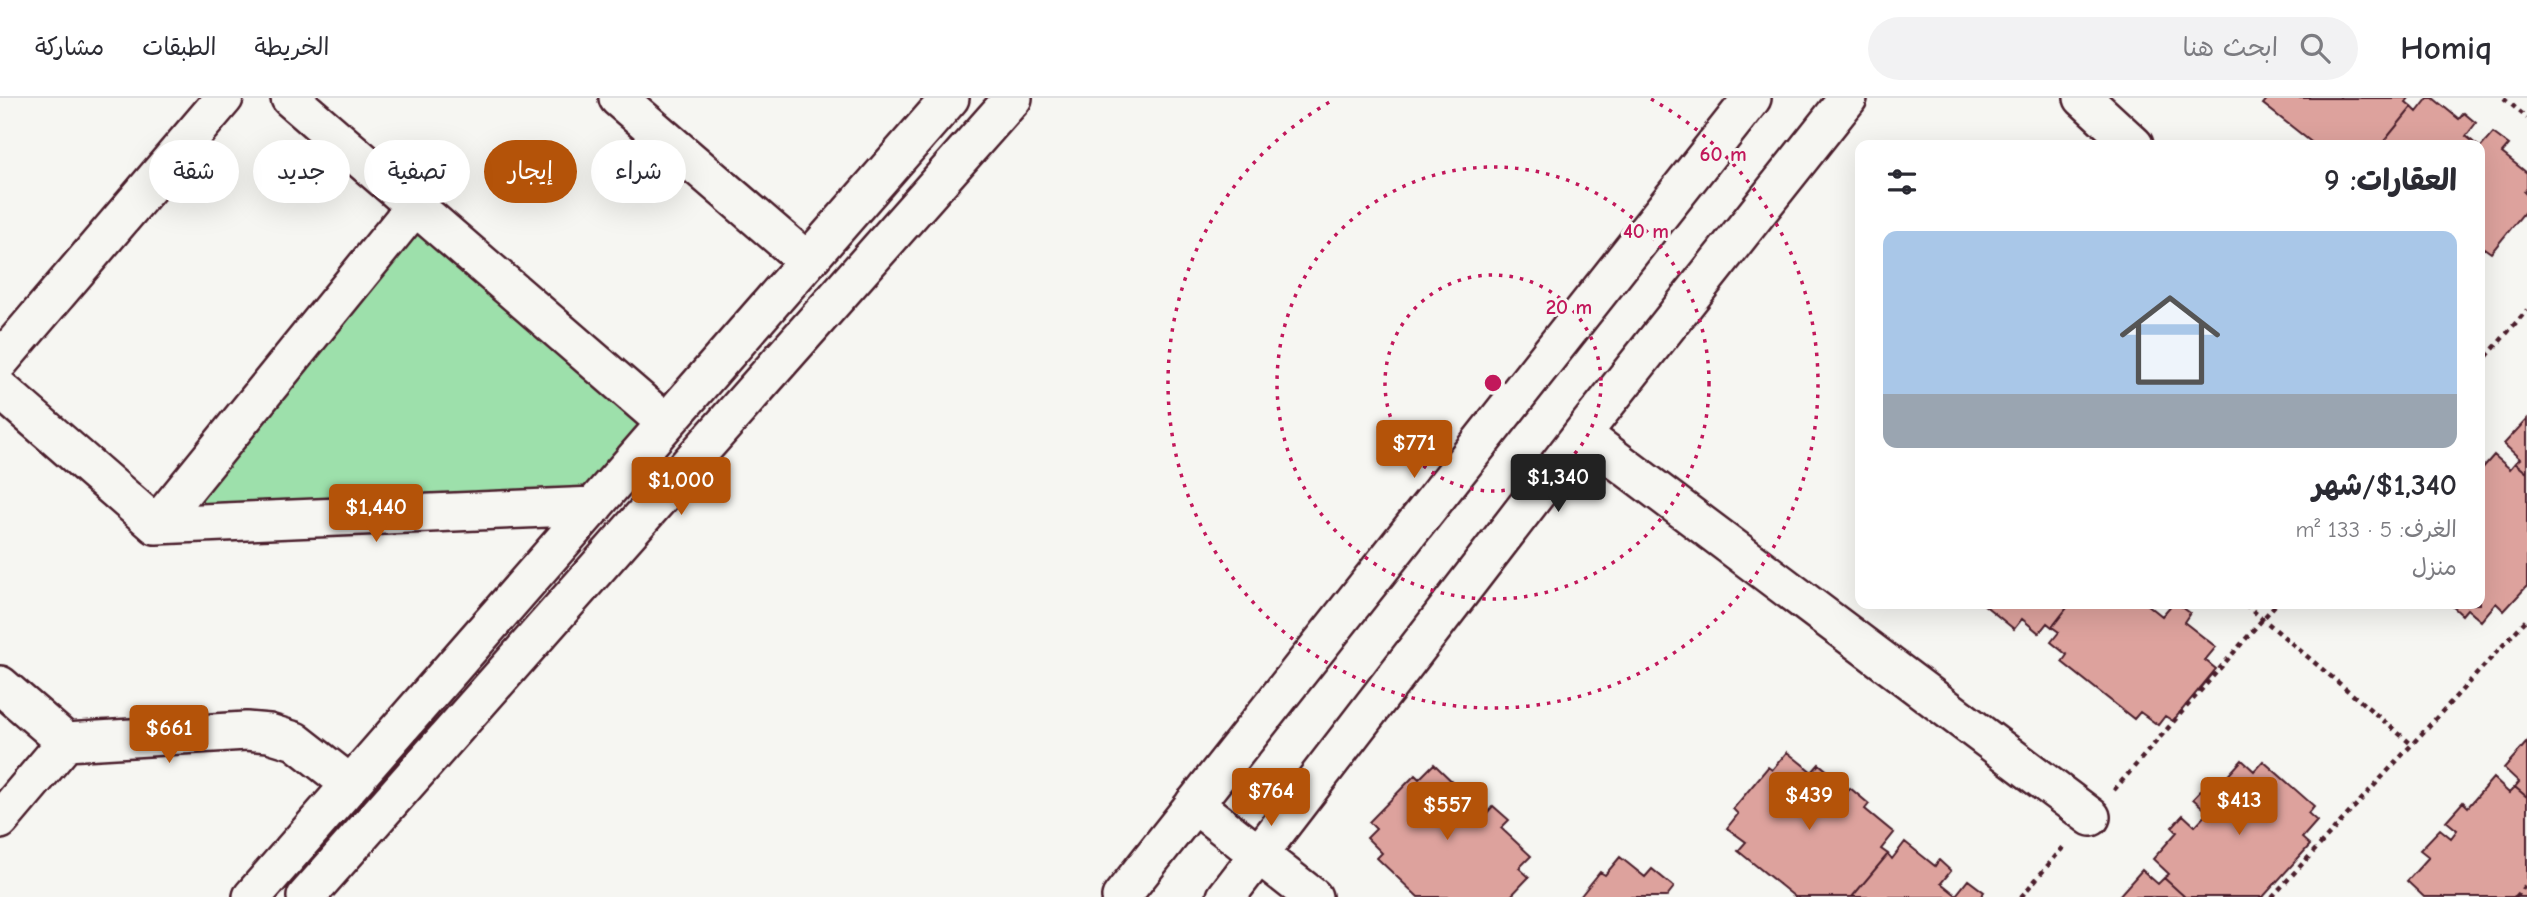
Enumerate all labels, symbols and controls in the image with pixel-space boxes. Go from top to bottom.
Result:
search box [1868,17,2358,80]
icon: search [2296,29,2334,67]
text: Homiq [2400,29,2492,67]
text: مشاركة [35,33,104,61]
text: الطبقات [142,33,217,61]
text: الخريطة [255,33,329,61]
text: ابحث هنا [2183,33,2278,63]
chip: شقة [149,140,239,203]
chip: جديد [253,140,350,203]
chip: تصفية [364,140,470,203]
chip: إيجار [484,140,577,203]
chip: شراء [591,140,686,203]
text: 60 m [1699,142,1747,166]
icon: filters [1883,163,1921,201]
text: العقارات: 9 [2324,163,2457,198]
text: 40 m [1623,219,1669,243]
icon: home [2107,277,2233,403]
text: 20 m [1546,295,1592,319]
centre of rings [1481,371,1505,395]
pin: $771 [1373,420,1455,480]
text: $771 [1392,429,1436,456]
pin: $1,340 [1501,454,1615,514]
pin: $1,000 [624,458,738,517]
text: $1,340 [1527,463,1589,490]
text: $1,000 [648,466,714,493]
text: $1,340/شهر [2312,468,2457,503]
pin: $1,440 [319,484,433,544]
text: $1,440 [345,493,407,520]
text: الغرف: 5 · 133 m² [2295,516,2457,543]
text: منزل [2412,554,2457,581]
pin: $661 [128,706,210,765]
text: $661 [146,714,192,741]
pin: $764 [1230,768,1312,828]
pin: $439 [1768,772,1850,832]
text: $764 [1248,777,1294,804]
pin: $413 [2198,778,2280,837]
text: $439 [1785,781,1833,808]
pin: $557 [1406,782,1488,842]
text: $413 [2216,786,2262,813]
text: $557 [1423,791,1471,818]

